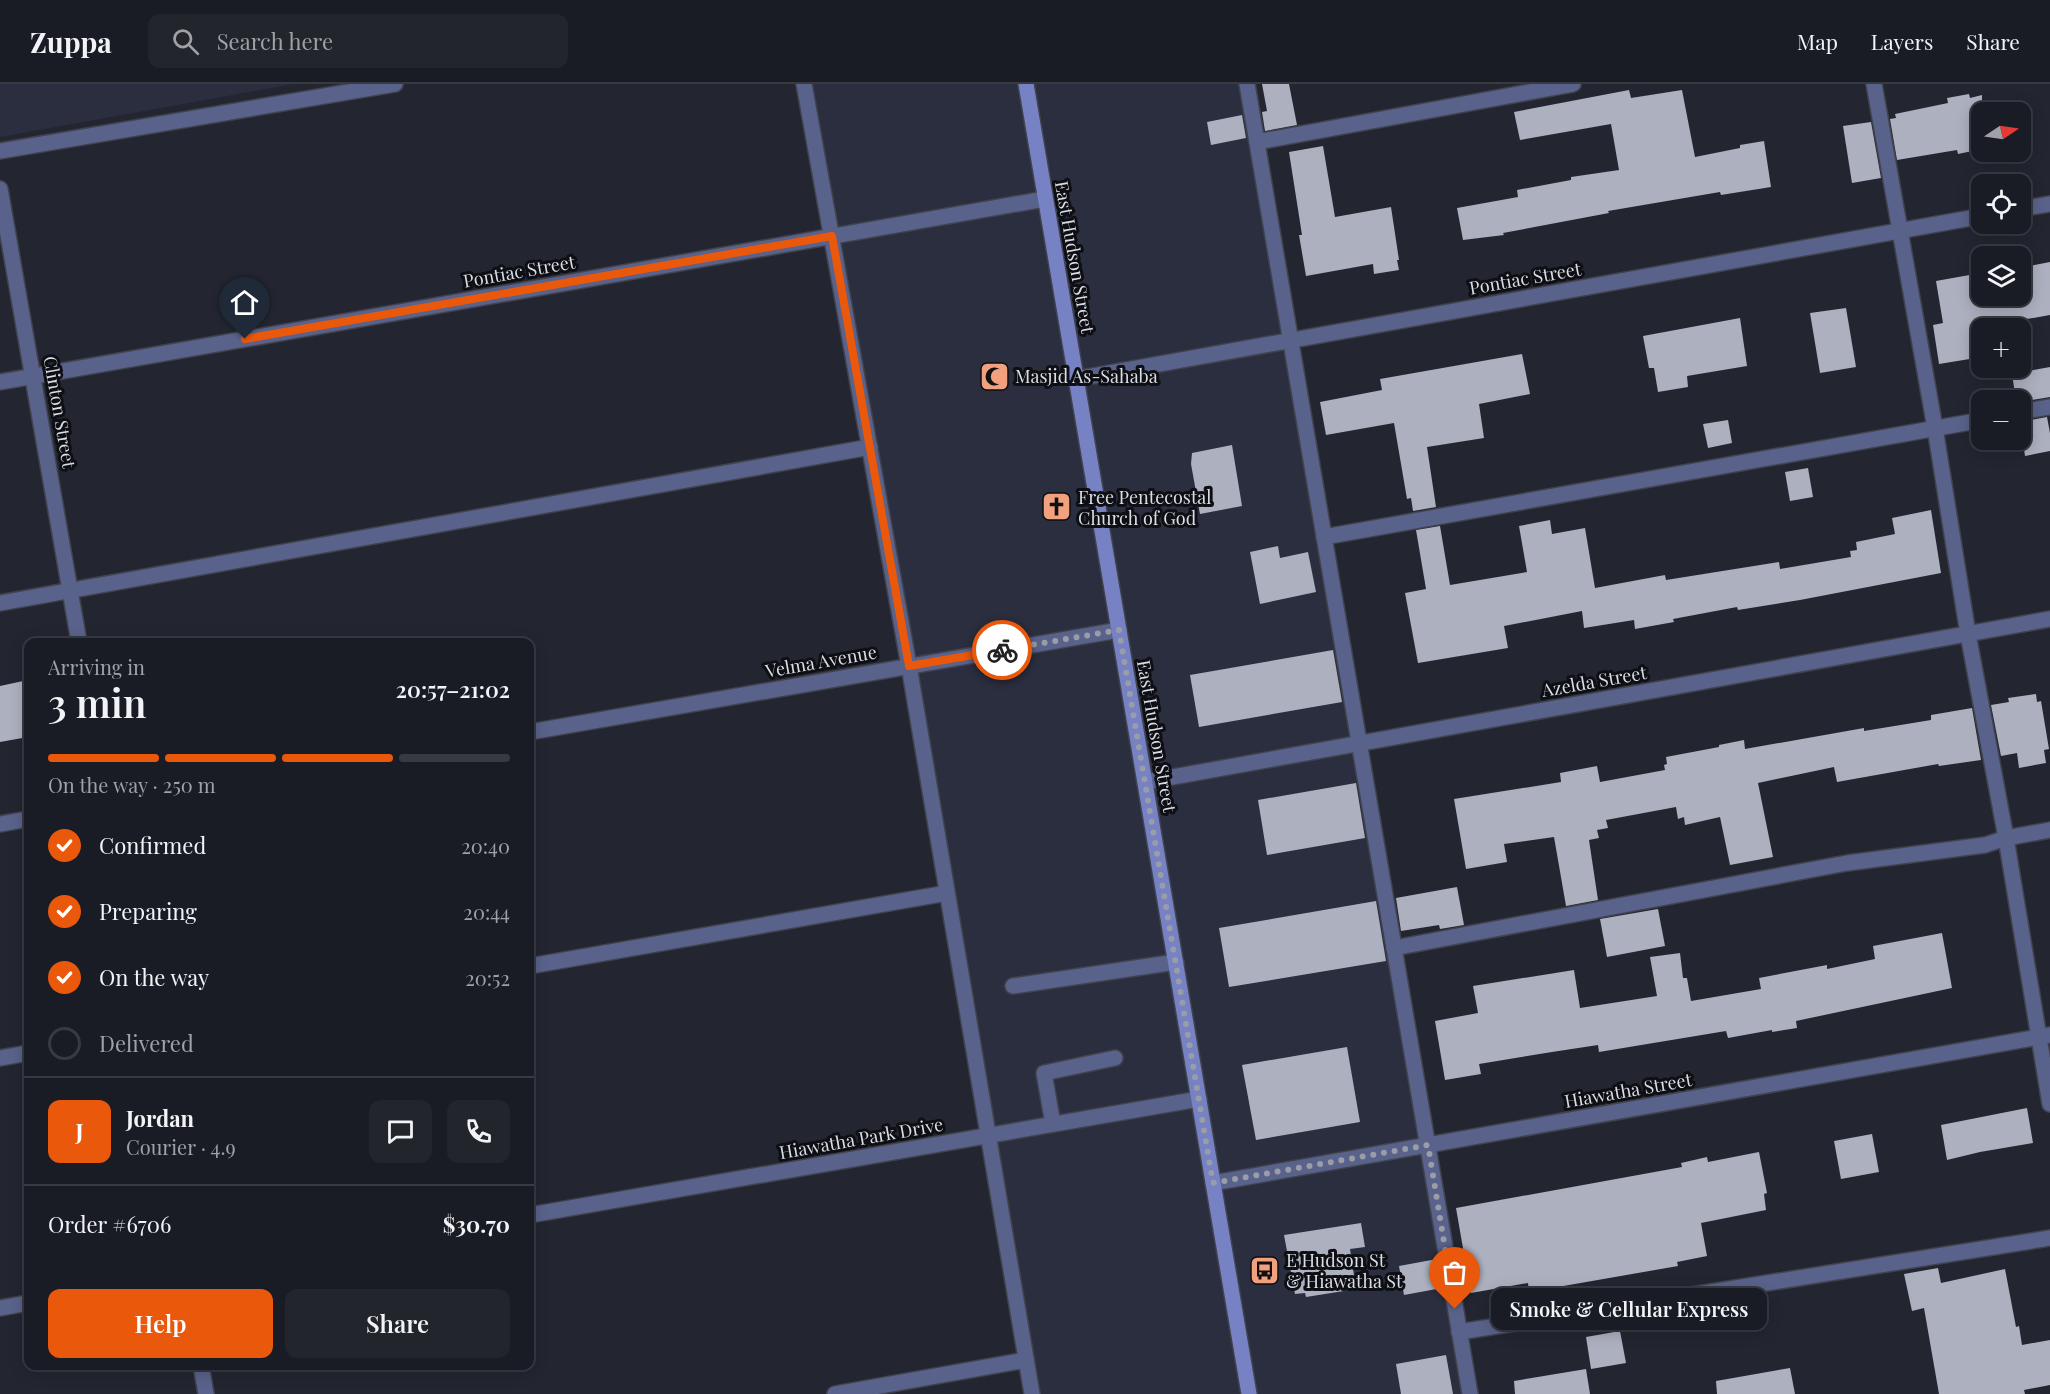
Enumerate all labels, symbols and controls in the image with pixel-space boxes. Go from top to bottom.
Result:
search box [148,14,568,68]
text: Zuppa [30,23,112,60]
icon: search [169,25,202,58]
text: Search here [217,26,333,56]
text: Map [1797,27,1838,55]
text: Layers [1871,27,1933,55]
text: Share [1966,27,2020,55]
north arrow [1971,102,2031,162]
map controls [1971,102,2031,450]
button: locate [1971,174,2031,234]
street label: East Hudson Street [1050,179,1100,336]
button: layers [1971,246,2031,306]
street label: Pontiac Street [461,249,577,293]
street label: Pontiac Street [1467,256,1583,300]
pin [219,277,270,339]
icon: home [228,286,261,319]
button: + [1971,318,2031,378]
street label: Clinton Street [38,354,82,471]
mosque icon: Masjid As-Sahaba [978,360,1010,392]
place label: Masjid As-Sahaba [1015,364,1158,388]
button: − [1971,390,2031,450]
place label: Free Pentecostal Church of God [1078,485,1211,530]
church icon: Free Pentecostal Church of God [1041,491,1073,523]
courier [972,620,1032,680]
icon: bike [986,634,1019,667]
street label: Velma Avenue [763,639,878,683]
text: Arriving in [48,653,145,680]
street label: East Hudson Street [1132,658,1182,815]
street label: Azelda Street [1539,660,1649,702]
text: 20:57–21:02 [396,674,510,704]
text: 3 min [48,676,146,728]
text: On the way · 250 m [48,771,215,798]
icon: check [48,829,81,862]
text: Confirmed [99,830,206,860]
text: 20:40 [461,832,510,859]
icon: check [48,895,81,928]
text: Preparing [99,896,197,926]
text: 20:44 [463,898,510,925]
icon: check [48,961,81,994]
text: On the way [99,962,209,992]
text: 20:52 [465,964,510,991]
text: Delivered [99,1028,194,1058]
street label: Hiawatha Street [1562,1067,1694,1113]
button: chat [369,1100,432,1163]
button: phone [447,1100,510,1163]
text: Jordan [126,1103,194,1133]
street label: Hiawatha Park Drive [777,1112,945,1164]
text: J [75,1116,84,1146]
text: Courier · 4.9 [126,1133,236,1160]
text: Order #6706 [48,1209,171,1239]
text: $30.70 [443,1209,510,1239]
pin [1429,1247,1480,1309]
place label: E Hudson St & Hiawatha St [1286,1248,1403,1293]
bus stop icon: E Hudson St & Hiawatha St [1249,1254,1281,1286]
icon: bag [1438,1256,1471,1289]
callout: Smoke & Cellular Express [1491,1288,1767,1330]
button: Help [48,1289,273,1358]
button: Share [285,1289,510,1358]
text: Smoke & Cellular Express [1510,1295,1748,1322]

